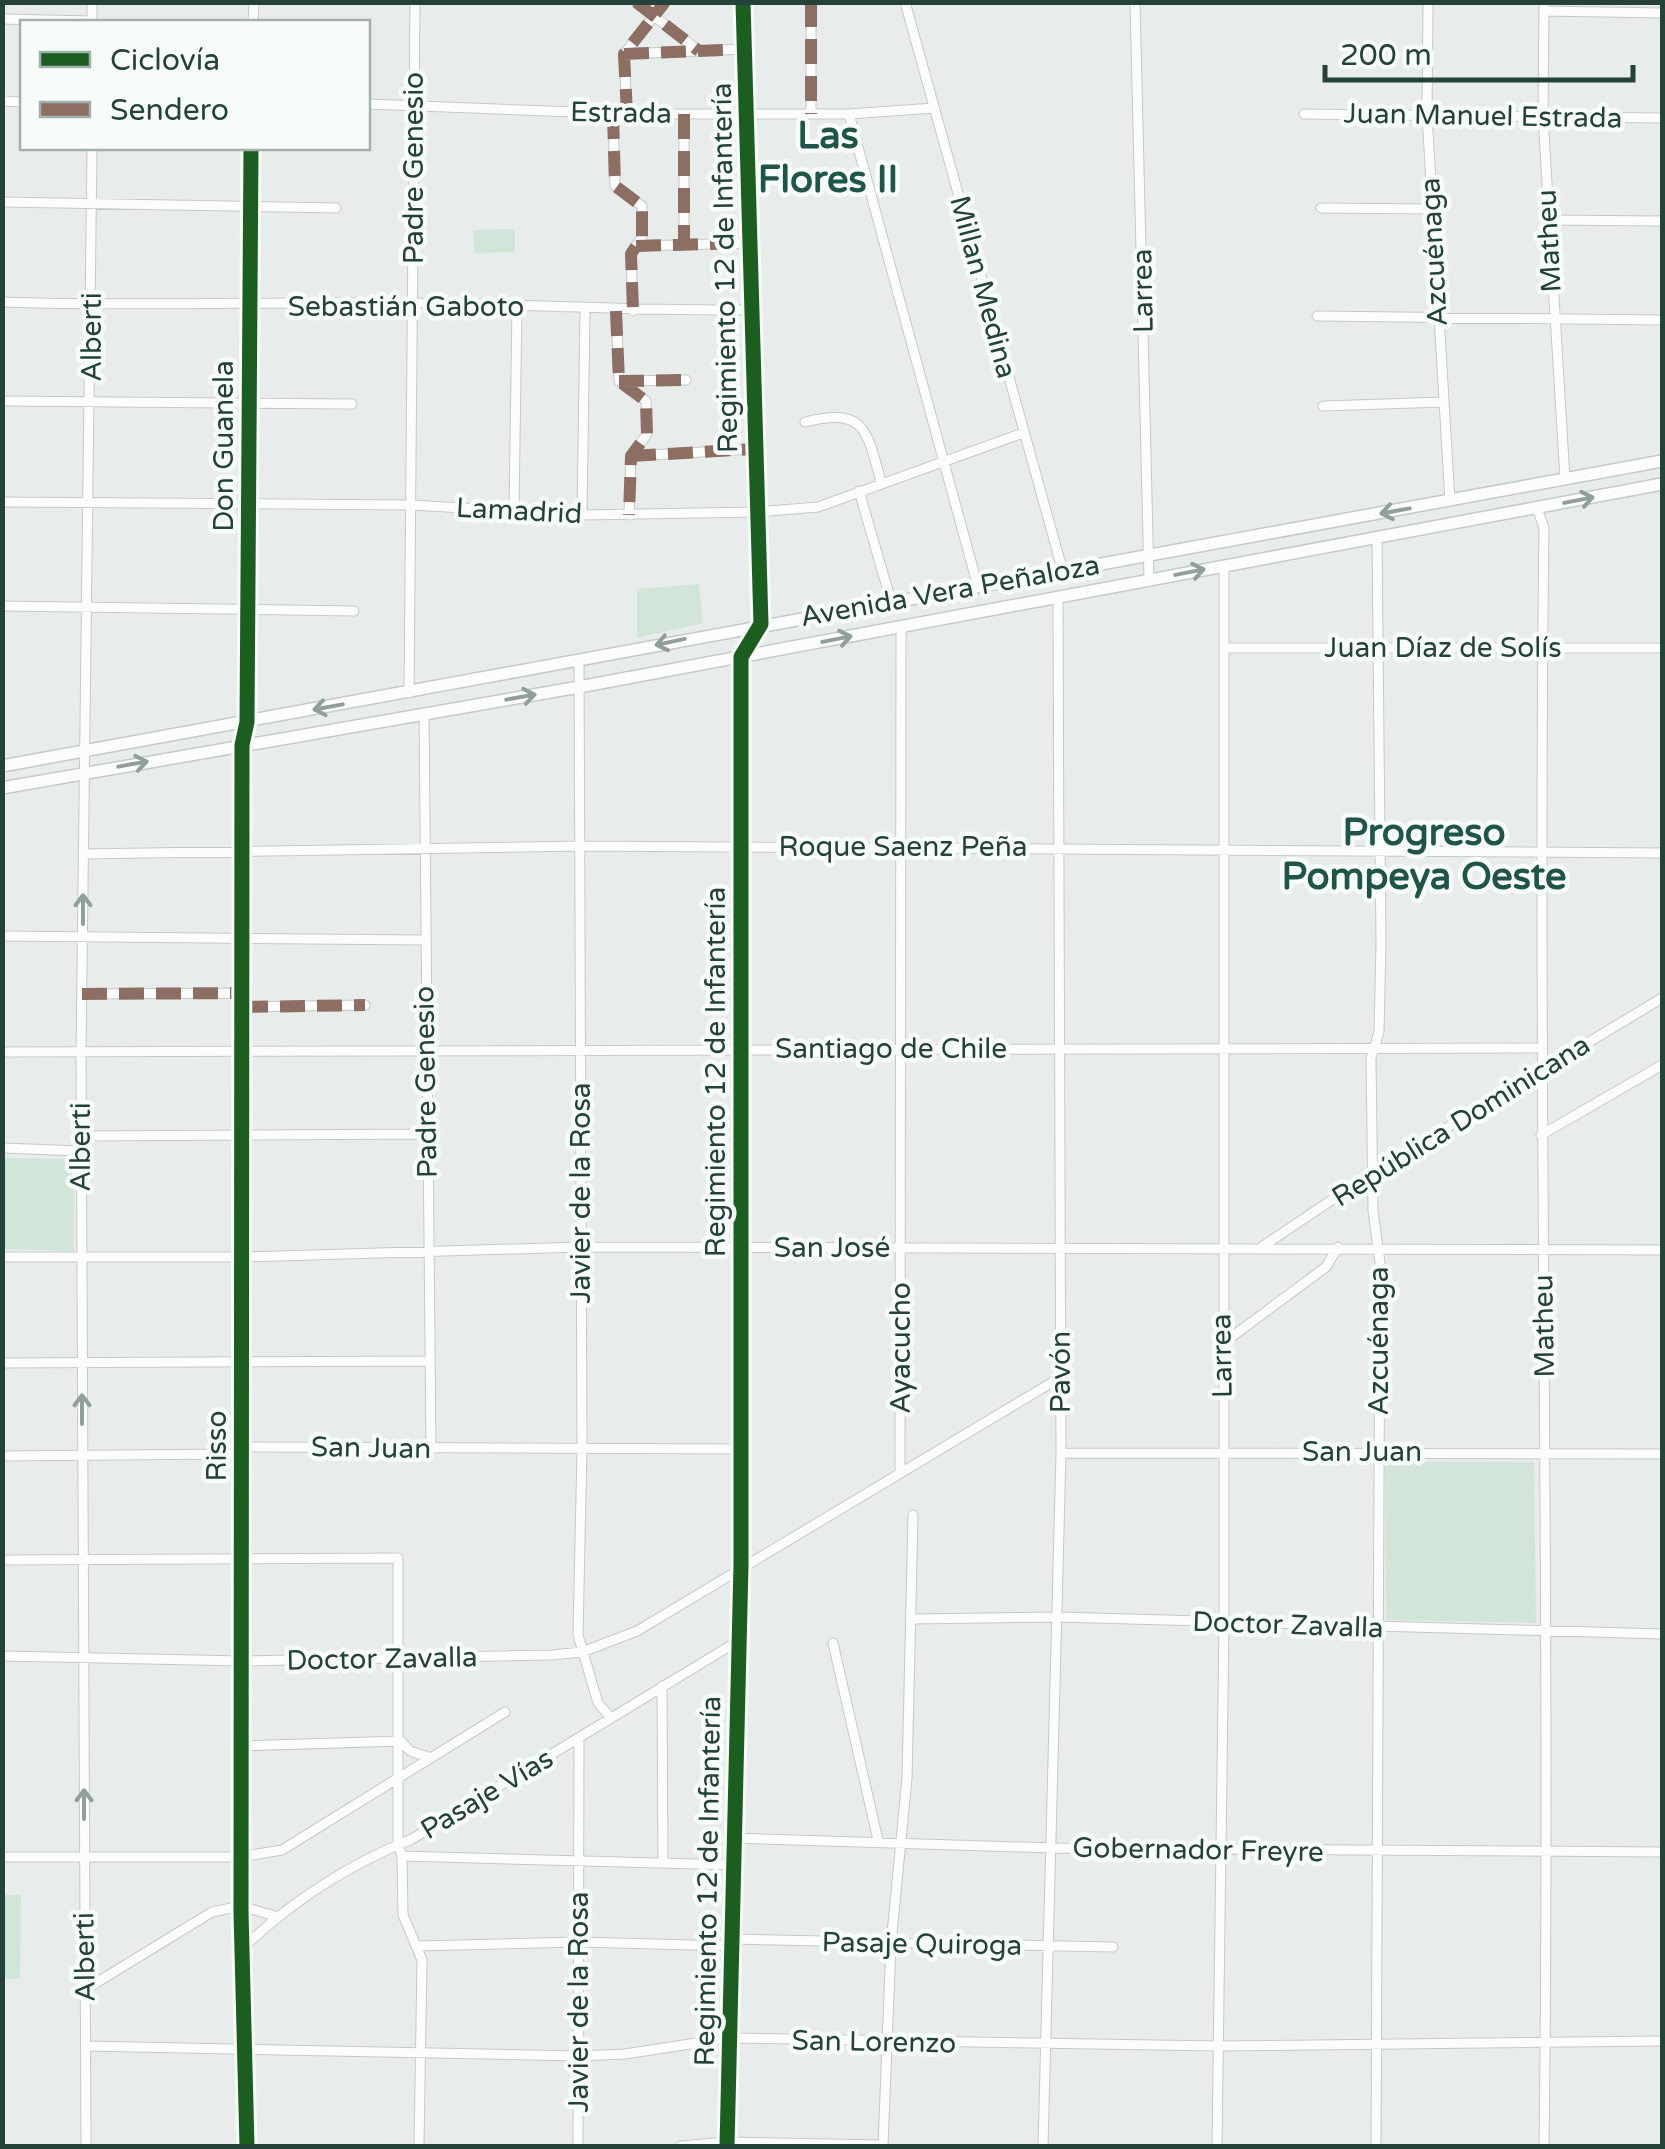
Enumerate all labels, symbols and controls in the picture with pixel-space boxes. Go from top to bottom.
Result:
legend [20,20,370,150]
scale bar [1325,20,1632,82]
text: 200 m [1340,37,1432,74]
text: Ciclovía [110,42,220,79]
street label: Padre Genesio [397,72,431,264]
street label: Regimiento 12 de Infantería [705,82,745,454]
text: Sendero [110,92,229,129]
street label: Estrada [570,95,672,131]
street label: Juan Manuel Estrada [1343,97,1623,135]
district label: Las Flores II [758,113,898,203]
street label: Azcuénaga [1413,177,1455,327]
street label: Matheu [1529,189,1569,293]
street label: Millan Medina [942,192,1024,382]
street label: Larrea [1125,248,1161,334]
street label: Sebastián Gaboto [288,290,524,324]
street label: Alberti [75,292,109,382]
street label: Don Guanela [207,360,241,532]
one-way arrow [1562,489,1594,508]
street label: Lamadrid [455,491,583,531]
one-way arrow [1379,502,1411,521]
street label: Avenida Vera Peñaloza [798,548,1102,634]
one-way arrow [1174,562,1206,581]
one-way arrow [820,629,852,648]
street label: Juan Díaz de Solís [1324,631,1562,665]
one-way arrow [655,634,687,653]
one-way arrow [504,687,536,706]
one-way arrow [313,699,345,718]
one-way arrow [116,754,149,773]
district label: Progreso Pompeya Oeste [1281,810,1567,900]
street label: Roque Saenz Peña [779,830,1027,864]
street label: Regimiento 12 de Infantería [699,887,733,1257]
one-way arrow [74,894,92,926]
street label: Padre Genesio [407,986,445,1178]
street label: República Dominicana [1326,1028,1596,1214]
street label: Santiago de Chile [775,1032,1007,1066]
street label: Javier de la Rosa [564,1082,598,1304]
street label: Alberti [64,1102,98,1192]
street label: San José [774,1231,890,1265]
street label: Azcuénaga [1362,1267,1396,1415]
street label: Matheu [1526,1274,1562,1378]
street label: Ayacucho [884,1282,918,1414]
street label: Larrea [1204,1313,1240,1399]
street label: Pavón [1044,1331,1078,1413]
one-way arrow [72,1394,92,1426]
street label: Risso [200,1411,234,1481]
street label: San Juan [311,1430,431,1466]
street label: San Juan [1302,1435,1422,1469]
street label: Doctor Zavalla [1192,1605,1384,1645]
street label: Doctor Zavalla [286,1640,478,1678]
street label: Regimiento 12 de Infantería [688,1695,728,2067]
street label: Pasaje Vías [415,1741,559,1847]
one-way arrow [74,1789,94,1822]
street label: Gobernador Freyre [1072,1831,1324,1869]
street label: Javier de la Rosa [562,1891,596,2113]
street label: Alberti [67,1912,103,2002]
street label: Pasaje Quiroga [821,1925,1023,1963]
street label: San Lorenzo [791,2024,957,2060]

